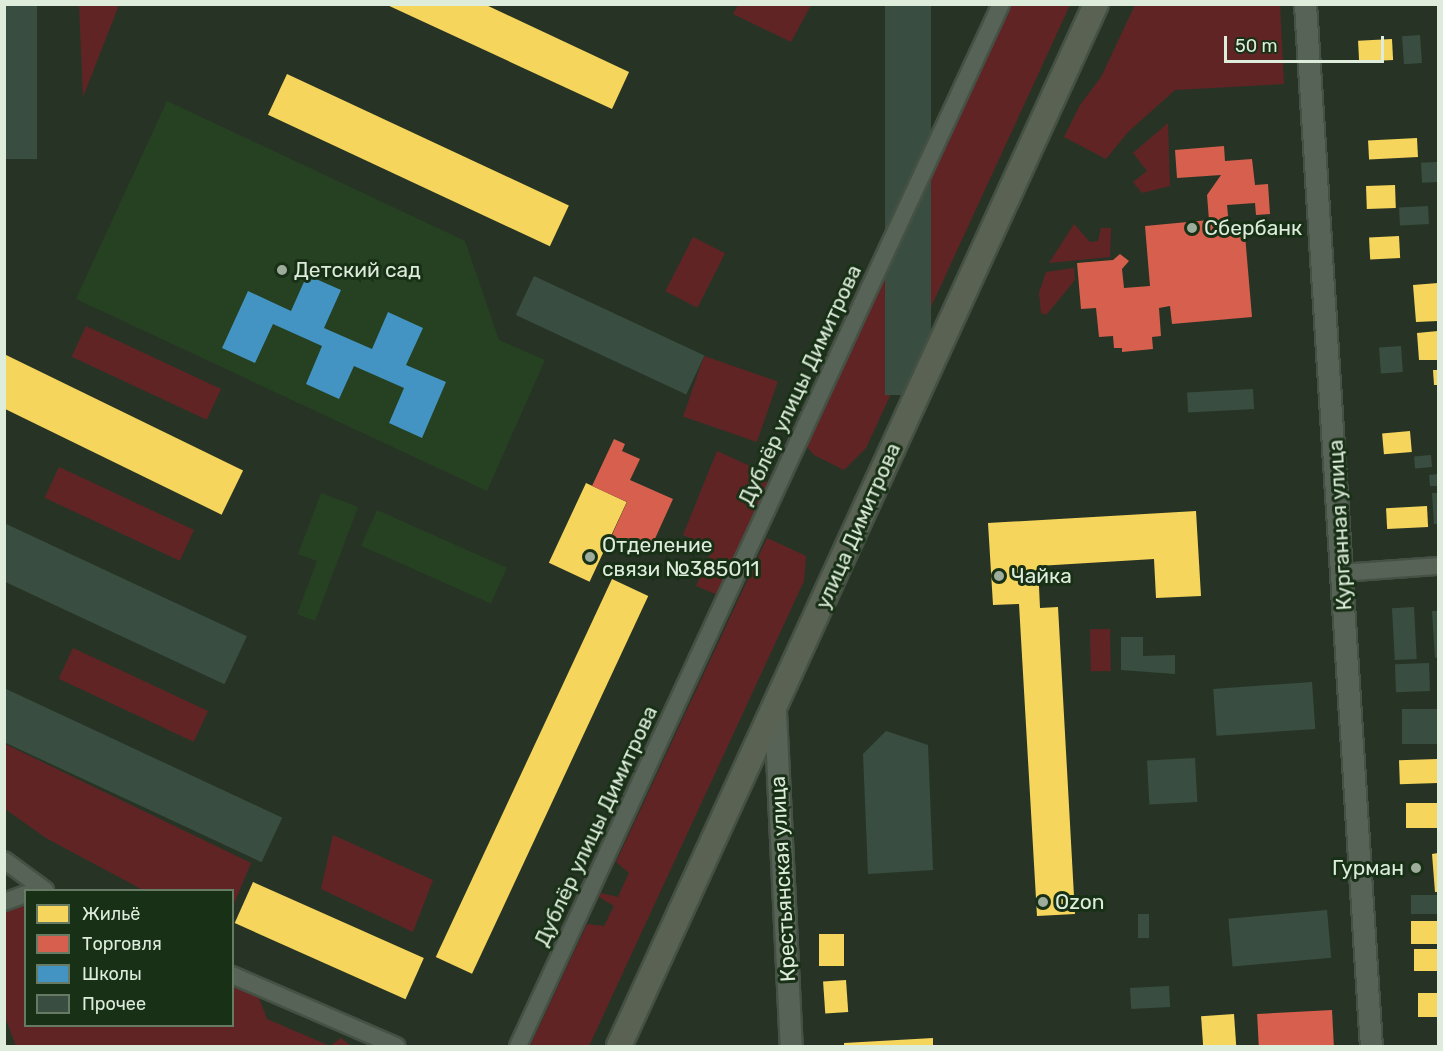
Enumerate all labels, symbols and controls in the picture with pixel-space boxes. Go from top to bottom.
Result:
scale bar [1227,24,1388,62]
text: 50 m [1235,35,1278,57]
place label: Сбербанк [1204,215,1302,241]
marker: Сбербанк [1185,221,1199,235]
place label: Детский сад [294,257,421,283]
street label: Дублёр улицы Димитрова [733,261,867,509]
marker: Детский сад [275,263,289,277]
street label: улица Димитрова [810,439,906,613]
street label: Курганная улица [1323,439,1357,611]
place label: Отделение связи №385011 [602,532,760,582]
marker: Отделение связи №385011 [583,550,597,564]
place label: Чайка [1011,563,1072,589]
marker: Чайка [992,569,1006,583]
street label: Дублёр улицы Димитрова [529,702,663,950]
street label: Крестьянская улица [765,775,801,983]
place label: Гурман [1332,855,1404,881]
marker: Гурман [1409,861,1423,875]
legend [24,889,234,1027]
place label: Ozon [1055,889,1105,915]
marker: Ozon [1036,895,1050,909]
text: Жильё [82,903,140,925]
text: Торговля [82,933,162,955]
text: Школы [82,963,142,985]
text: Прочее [82,993,146,1015]

